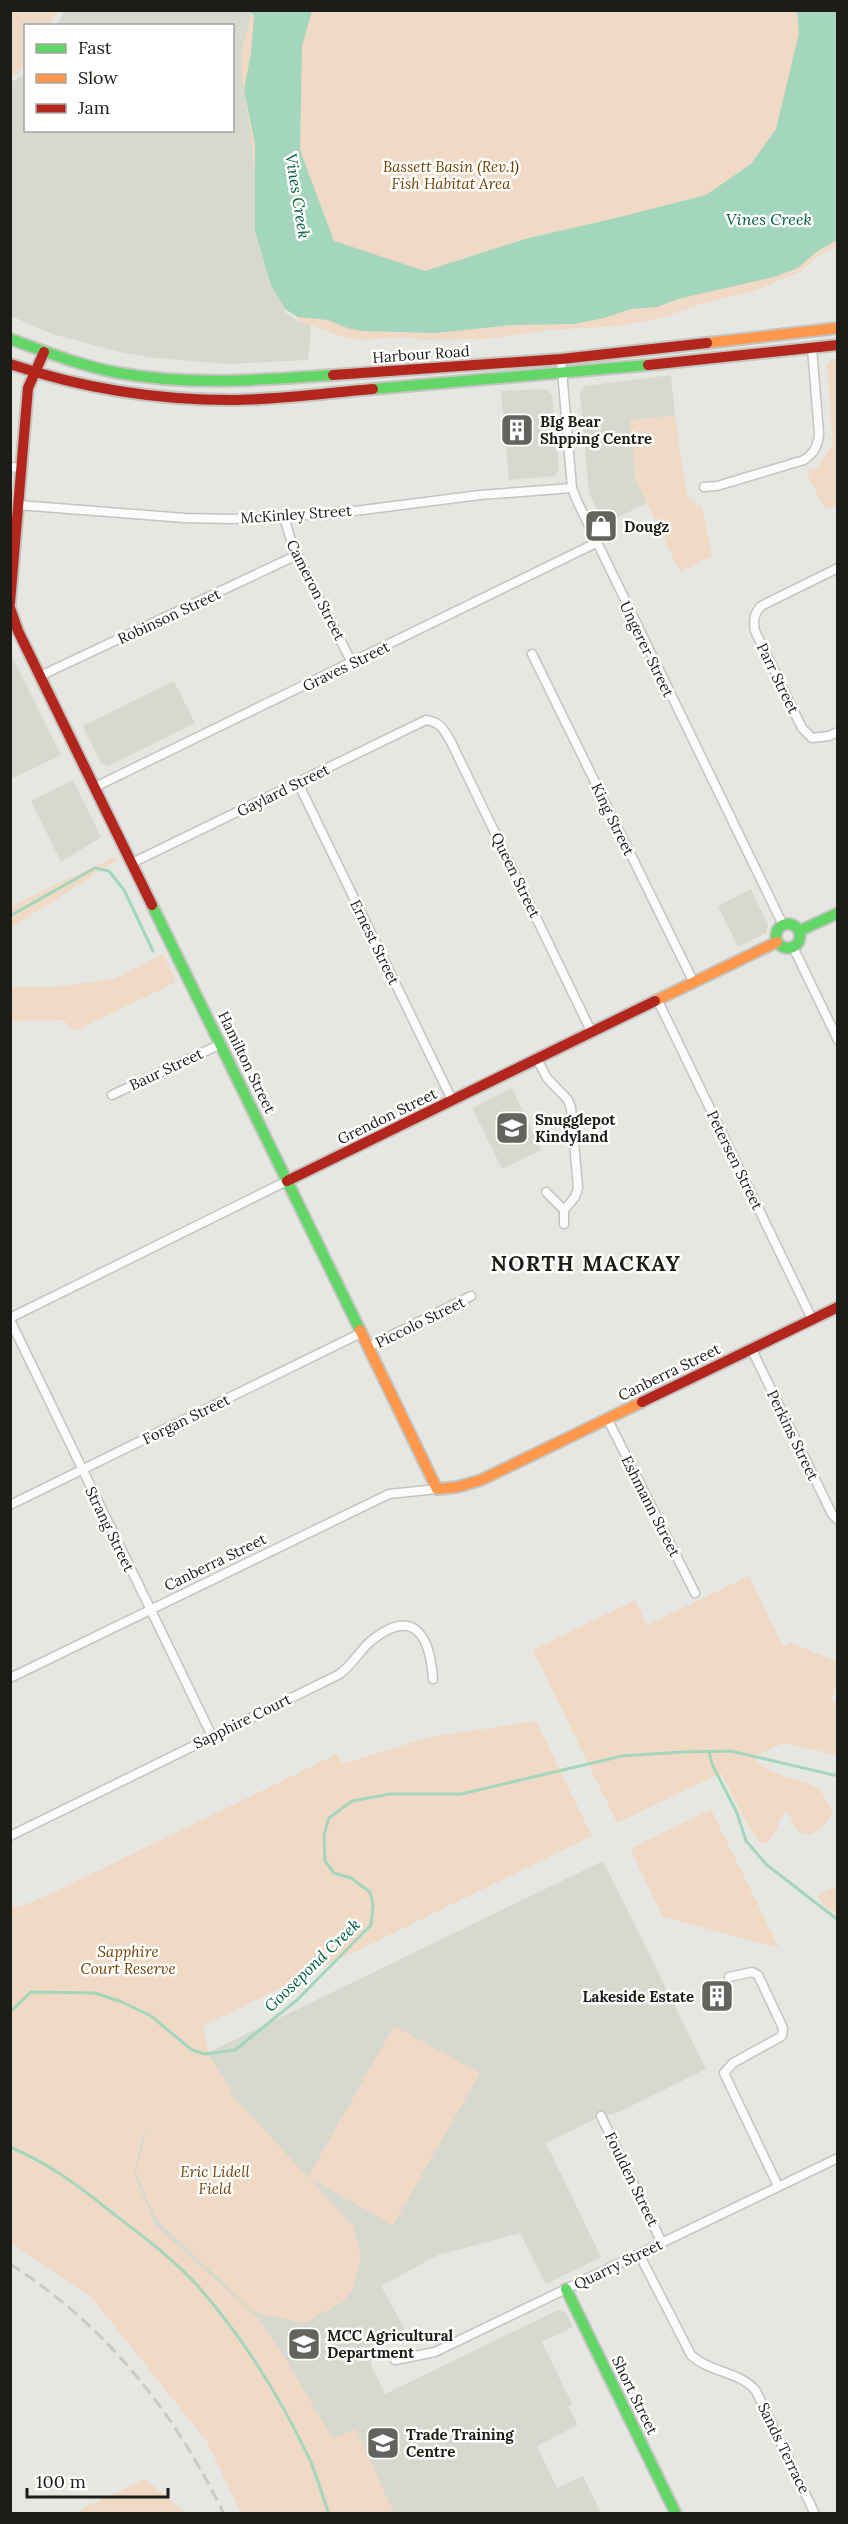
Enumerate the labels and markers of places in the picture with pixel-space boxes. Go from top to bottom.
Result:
building icon: BIg Bear Shpping Centre [499,412,535,448]
place label: BIg Bear Shpping Centre [540,412,652,448]
shop icon: Dougz [583,508,619,544]
place label: Dougz [624,517,669,536]
school or university icon: Snugglepot Kindyland [494,1110,530,1146]
place label: Snugglepot Kindyland [535,1110,616,1146]
building icon: Lakeside Estate [699,1978,735,2014]
place label: Lakeside Estate [583,1987,694,2006]
school or university icon: MCC Agricultural Department [286,2326,322,2362]
place label: MCC Agricultural Department [327,2326,453,2362]
school or university icon: Trade Training Centre [365,2425,401,2461]
place label: Trade Training Centre [406,2425,514,2461]

